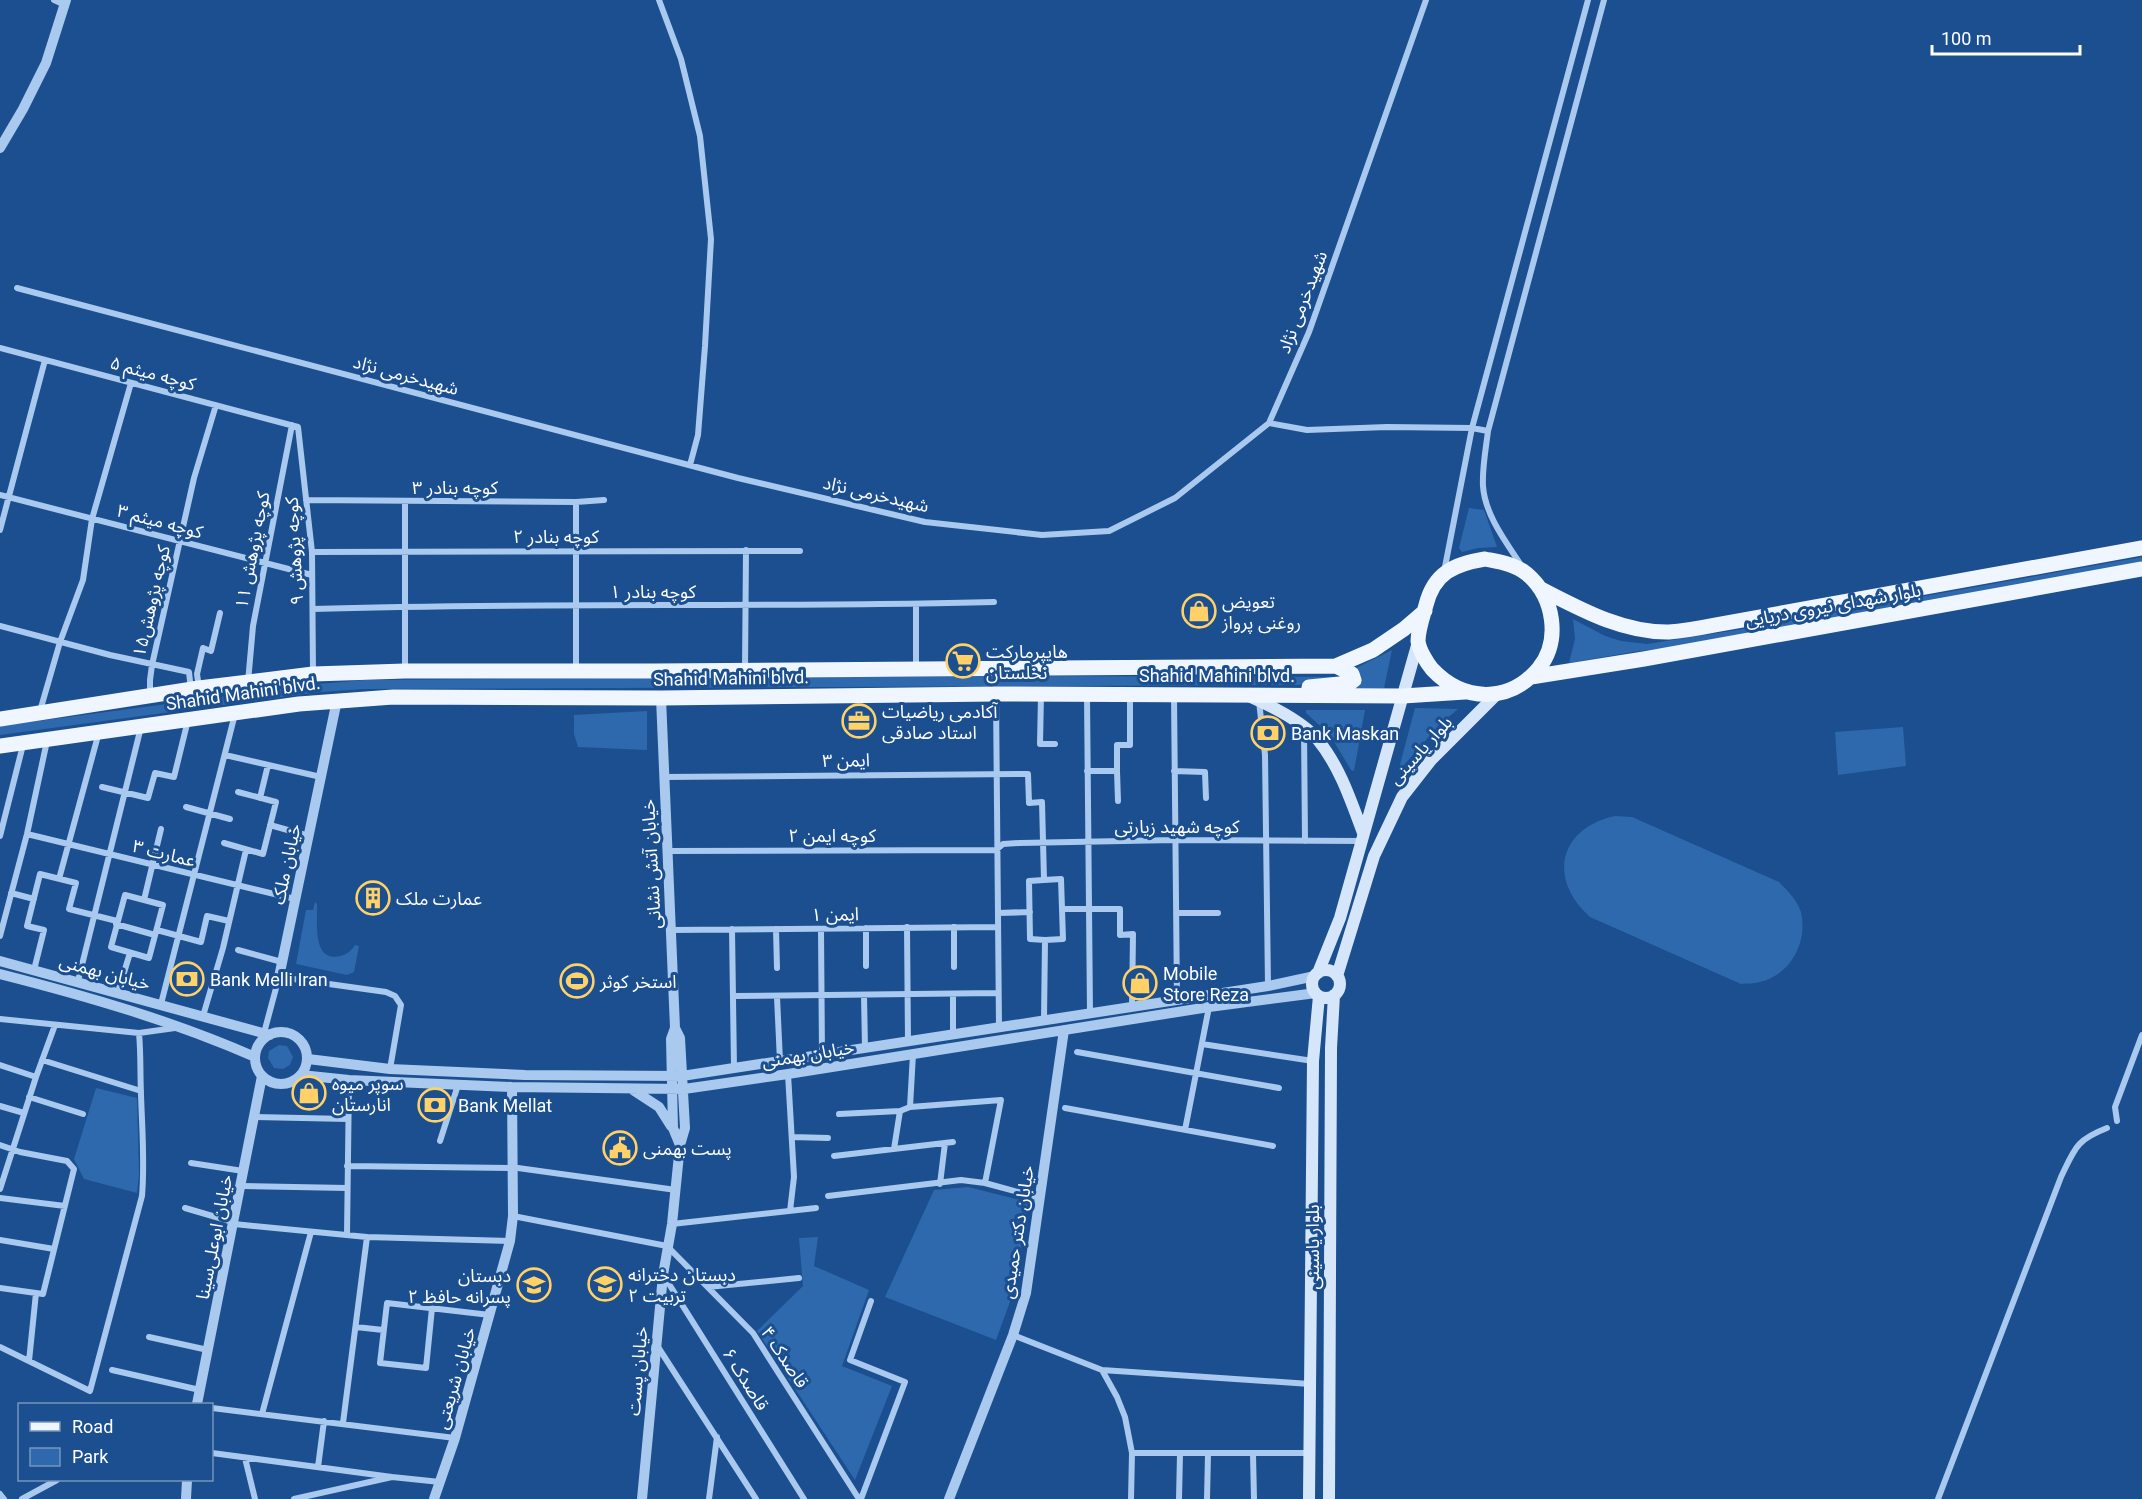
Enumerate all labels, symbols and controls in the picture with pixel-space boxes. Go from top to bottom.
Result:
scale bar [1932,18,2080,56]
text: 100 m [1941,28,1992,49]
street label: شهیدخرمی نژاد [1273,248,1332,357]
street label: شهیدخرمی نژاد [351,351,461,400]
street label: کوچه میثم ۵ [107,352,199,398]
street label: شهیدخرمی نژاد [821,472,931,517]
street label: کوچه بنادر ۳ [412,477,499,499]
street label: کوچه پژوهش ۱۱ [230,489,275,610]
street label: کوچه پژوهش ۹ [281,496,308,606]
street label: کوچه میثم ۳ [114,500,206,546]
street label: کوچه بنادر ۲ [513,526,600,548]
street label: کوچه پژوهش۱۵ [128,543,175,659]
street label: بلوار شهدای نیروی دریایی [1743,579,1923,632]
street label: کوچه بنادر ۱ [610,581,697,603]
place label: تعویض روغنی پرواز [1221,591,1301,634]
shop icon: تعویض روغنی پرواز [1181,593,1217,629]
place label: هایپرمارکت نخلستان [986,641,1068,684]
supermarket icon: هایپرمارکت نخلستان [945,643,981,679]
street label: Shahid Mahini blvd. [1139,665,1295,686]
street label: Shahid Mahini blvd. [653,666,809,690]
street label: Shahid Mahini blvd. [164,672,322,714]
place label: آکادمی ریاضیات استاد صادقی [882,701,998,744]
office icon: آکادمی ریاضیات استاد صادقی [841,703,877,739]
street label: بلوار یاسینی [1384,711,1457,789]
bank icon: Bank Maskan [1250,715,1286,751]
place label: Bank Maskan [1291,723,1399,744]
street label: ایمن ۳ [822,749,870,772]
street label: خیابان آتش نشانی [637,799,666,929]
street label: کوچه شهید زیارتی [1114,816,1240,838]
street label: خیابان ملک [267,822,306,906]
street label: کوچه ایمن ۲ [788,825,876,847]
street label: عمارت ۳ [130,835,198,872]
building icon: عمارت ملک [355,880,391,916]
place label: عمارت ملک [396,888,482,910]
street label: ایمن ۱ [811,903,859,926]
street label: خیابان بهمنی [57,950,153,995]
bank icon: Bank Melli Iran [169,961,205,997]
sports icon: استخر کوثر [559,963,595,999]
place label: Mobile Store Reza [1163,963,1249,1005]
shop icon: Mobile Store Reza [1122,965,1158,1001]
place label: Bank Melli Iran [210,969,328,990]
place label: استخر کوثر [599,971,677,993]
street label: خیابان بهمنی [760,1036,856,1073]
place label: سوپر میوه انارستان [332,1073,404,1116]
shop icon: سوپر میوه انارستان [291,1075,327,1111]
bank icon: Bank Mellat [417,1087,453,1123]
place label: Bank Mellat [458,1095,552,1116]
public building icon: پست بهمنی [602,1130,638,1166]
place label: پست بهمنی [643,1138,732,1160]
street label: خیابان دکتر حمیدی [996,1164,1039,1300]
street label: خیابان ابوعلی‌سینا [192,1173,237,1302]
street label: بلوار یاسینی [1302,1205,1324,1289]
place label: دبستان دخترانه تربیت ۲ [628,1264,736,1307]
place label: دبستان پسرانه حافظ ۲ [408,1265,511,1308]
school or university icon: دبستان دخترانه تربیت ۲ [587,1266,623,1302]
school or university icon: دبستان پسرانه حافظ ۲ [516,1267,552,1303]
street label: قاصدک ۴ [757,1322,813,1392]
street label: خیابان شریعتی [430,1325,481,1432]
street label: خیابان پست [623,1325,653,1417]
street label: قاصدک ۶ [719,1344,773,1414]
legend [18,1403,213,1481]
text: Road [72,1416,113,1437]
text: Park [72,1446,109,1467]

